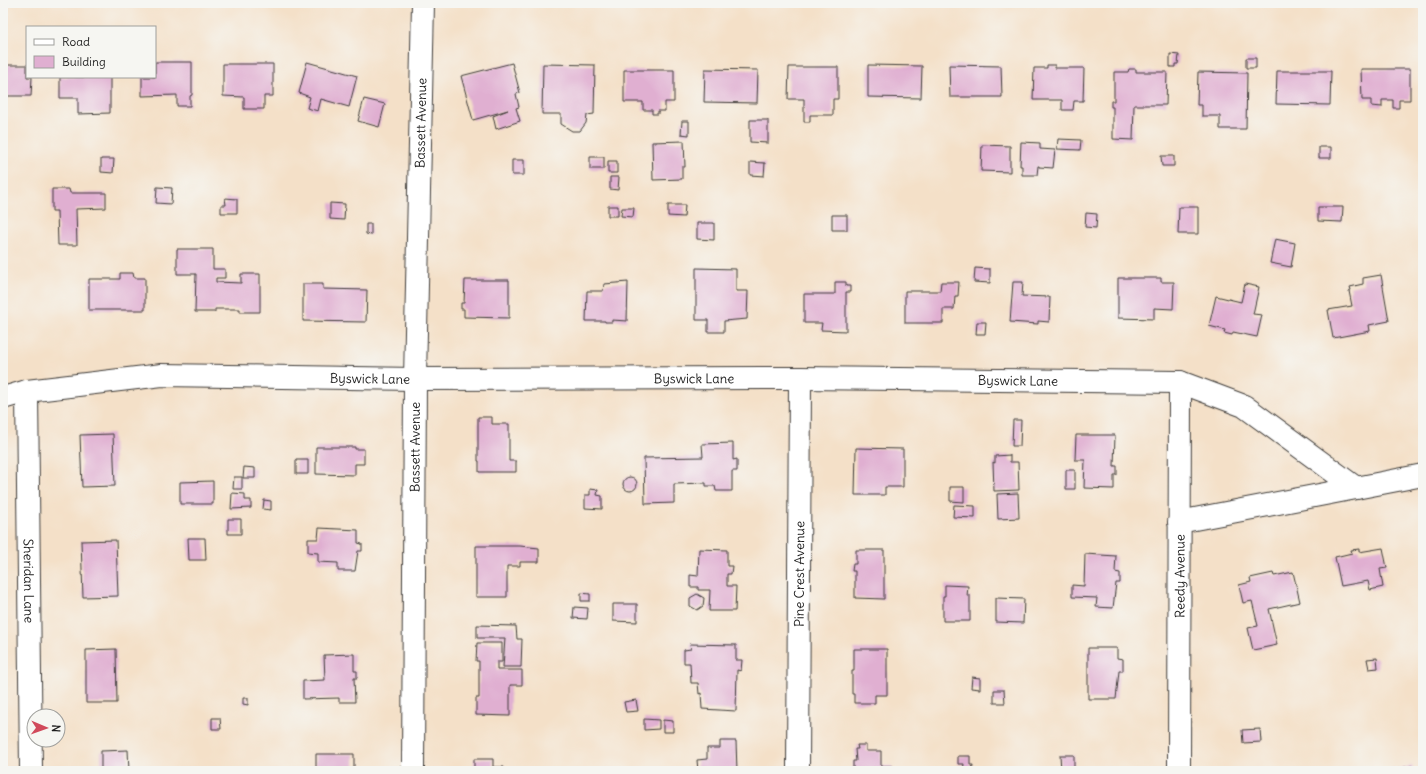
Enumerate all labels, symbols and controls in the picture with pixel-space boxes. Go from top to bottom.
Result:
legend [26,26,156,78]
text: Road [62,34,90,49]
text: Building [62,54,106,69]
street label: Bassett Avenue [411,78,430,168]
street label: Byswick Lane [330,369,410,387]
street label: Byswick Lane [654,370,734,387]
street label: Byswick Lane [978,371,1058,389]
street label: Bassett Avenue [406,402,423,492]
street label: Pine Crest Avenue [790,521,808,627]
street label: Reedy Avenue [1171,534,1188,618]
street label: Sheridan Lane [20,539,38,623]
north arrow [26,708,66,748]
text: N [49,724,63,732]

